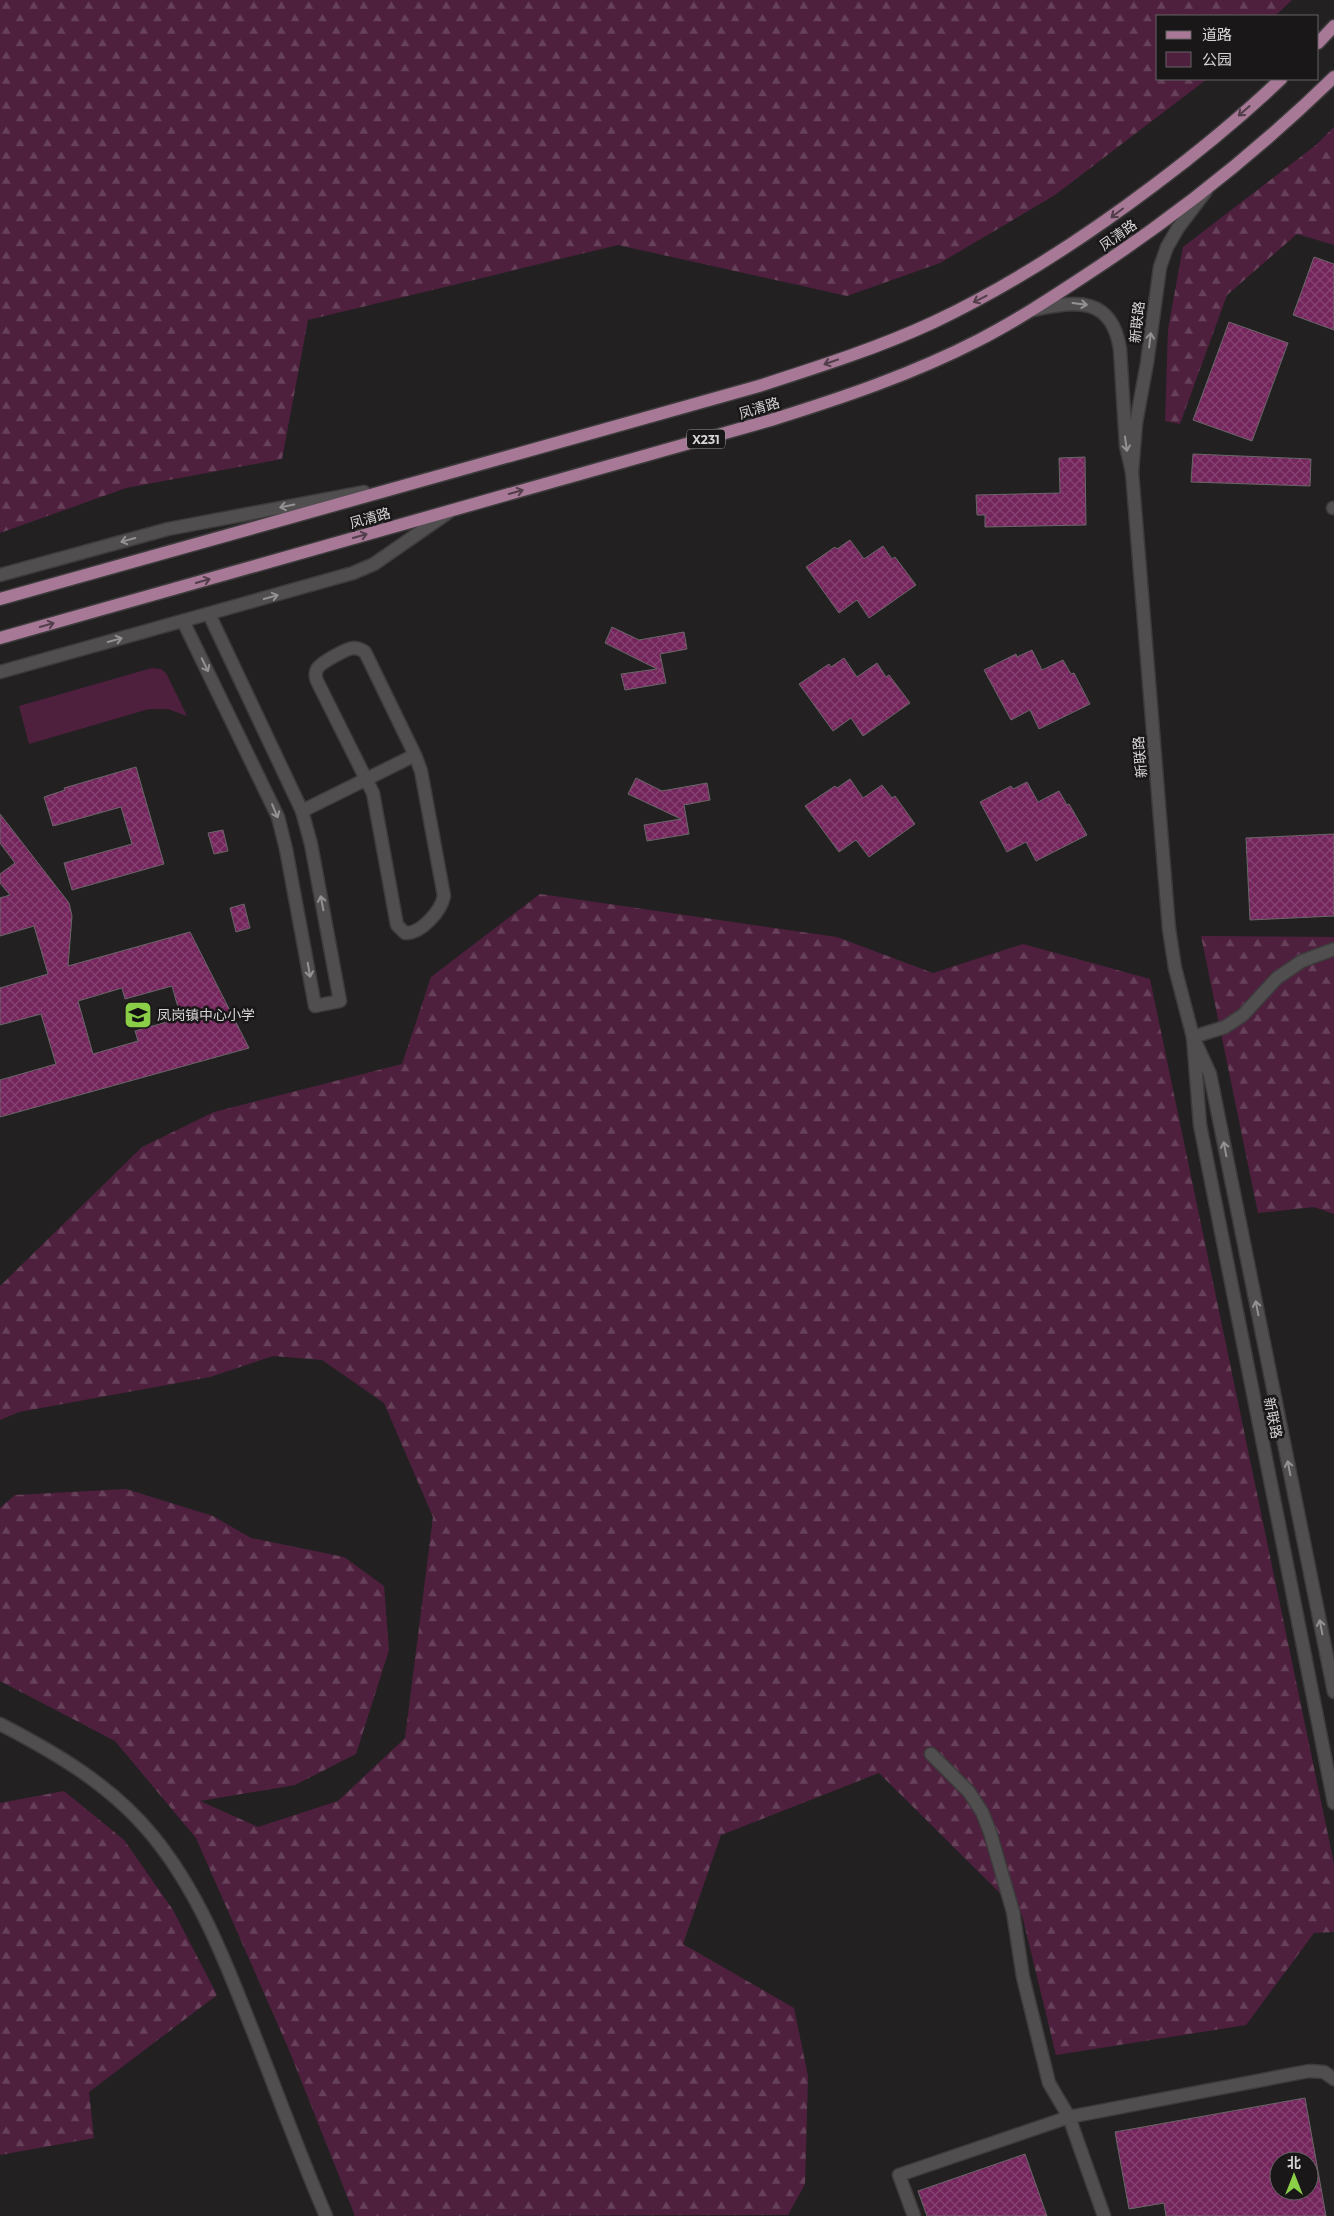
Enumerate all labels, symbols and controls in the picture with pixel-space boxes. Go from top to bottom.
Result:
legend [1156,15,1319,80]
text: 道路 [1202,25,1232,44]
text: 公园 [1202,50,1232,69]
one-way arrow [1238,106,1251,117]
one-way arrow [1111,207,1124,218]
street label: 凤清路 [1096,216,1140,254]
one-way arrow [973,295,988,304]
one-way arrow [1072,299,1088,309]
street label: 新联路 [1126,300,1148,344]
one-way arrow [1145,333,1155,349]
one-way arrow [823,358,839,368]
street label: 凤清路 [736,393,782,423]
road number: X231 [687,429,725,448]
one-way arrow [1121,436,1131,452]
one-way arrow [508,487,524,497]
one-way arrow [279,502,295,512]
street label: 凤清路 [347,504,393,532]
one-way arrow [351,531,367,541]
one-way arrow [120,535,136,545]
one-way arrow [195,575,211,585]
one-way arrow [263,592,279,601]
one-way arrow [39,619,55,629]
one-way arrow [106,635,122,644]
one-way arrow [201,657,210,672]
street label: 新联路 [1129,735,1151,779]
one-way arrow [271,803,281,818]
one-way arrow [316,895,326,911]
one-way arrow [304,962,314,978]
school or university icon: 凤岗镇中心小学 [123,1000,153,1030]
place label: 凤岗镇中心小学 [157,1006,255,1024]
one-way arrow [1220,1141,1229,1157]
one-way arrow [1252,1301,1261,1317]
street label: 新联路 [1260,1396,1286,1440]
one-way arrow [1284,1460,1293,1476]
one-way arrow [1316,1619,1325,1635]
north arrow [1269,2151,1319,2201]
text: 北 [1287,2154,1301,2172]

